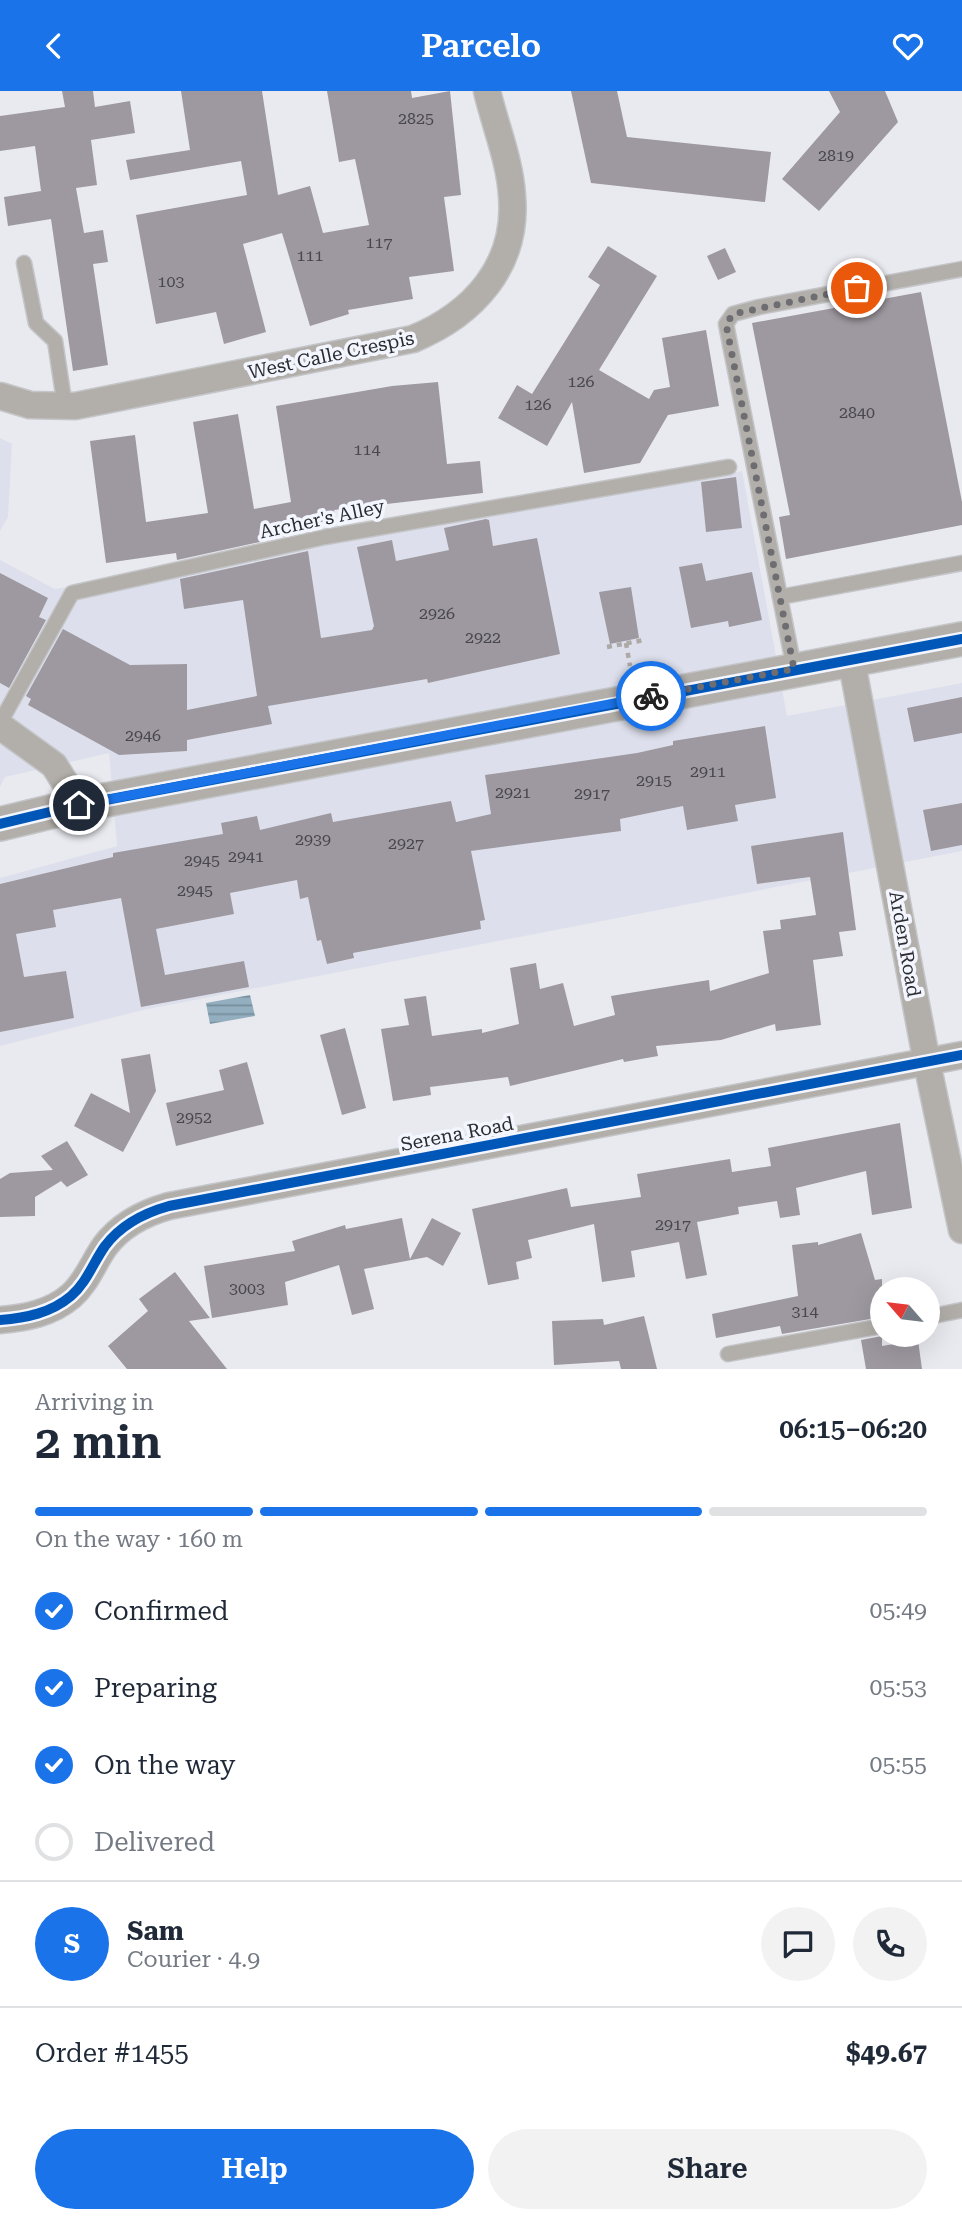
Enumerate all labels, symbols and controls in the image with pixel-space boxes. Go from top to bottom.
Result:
icon: back [35,27,73,65]
text: Parcelo [421,27,541,65]
icon: heart [889,27,927,65]
house number: 2825 [398,109,434,128]
house number: 2819 [818,146,854,165]
house number: 117 [366,233,392,252]
house number: 111 [297,246,323,265]
pin [827,258,887,318]
icon: bag [838,269,876,307]
house number: 103 [158,272,184,291]
street label: West Calle Crespis [246,326,416,384]
house number: 126 [568,372,594,391]
house number: 126 [525,395,551,414]
house number: 2840 [839,403,875,422]
house number: 114 [354,440,380,459]
street label: Archer's Alley [258,494,387,543]
house number: 2926 [419,604,455,623]
house number: 2922 [465,628,501,647]
courier [616,661,686,731]
icon: bike [632,677,670,715]
house number: 2946 [125,726,161,745]
house number: 2911 [690,762,726,781]
house number: 2915 [636,771,672,790]
pin [49,775,109,835]
house number: 2921 [495,783,531,802]
house number: 2917 [574,784,610,803]
icon: home [60,786,98,824]
house number: 2939 [295,830,331,849]
house number: 2927 [388,834,424,853]
house number: 2941 [228,847,264,866]
house number: 2945 [184,851,220,870]
house number: 2945 [177,881,213,900]
street label: Arden Road [884,889,926,999]
house number: 2952 [176,1108,212,1127]
street label: Serena Road [399,1112,515,1156]
house number: 2917 [655,1215,691,1234]
north arrow [870,1277,940,1347]
map controls [870,1277,940,1347]
house number: 3003 [229,1279,265,1298]
house number: 314 [792,1302,818,1321]
text: Arriving in [35,1389,154,1416]
text: 06:15–06:20 [779,1414,927,1444]
text: 2 min [35,1415,162,1469]
text: On the way · 160 m [35,1526,243,1553]
icon: check [35,1592,73,1630]
text: Confirmed [94,1596,229,1626]
text: 05:49 [870,1597,927,1624]
icon: check [35,1669,73,1707]
text: Preparing [94,1673,217,1703]
text: 05:53 [870,1674,927,1701]
icon: check [35,1746,73,1784]
text: On the way [94,1750,235,1780]
text: 05:55 [870,1751,927,1778]
text: Delivered [94,1827,215,1857]
button: chat [761,1907,835,1981]
button: phone [853,1907,927,1981]
text: Sam [127,1916,184,1946]
text: S [64,1929,80,1959]
text: Courier · 4.9 [127,1946,260,1973]
text: Order #1455 [35,2038,189,2068]
text: $49.67 [846,2038,927,2068]
button: Help [35,2129,474,2209]
button: Share [488,2129,927,2209]

